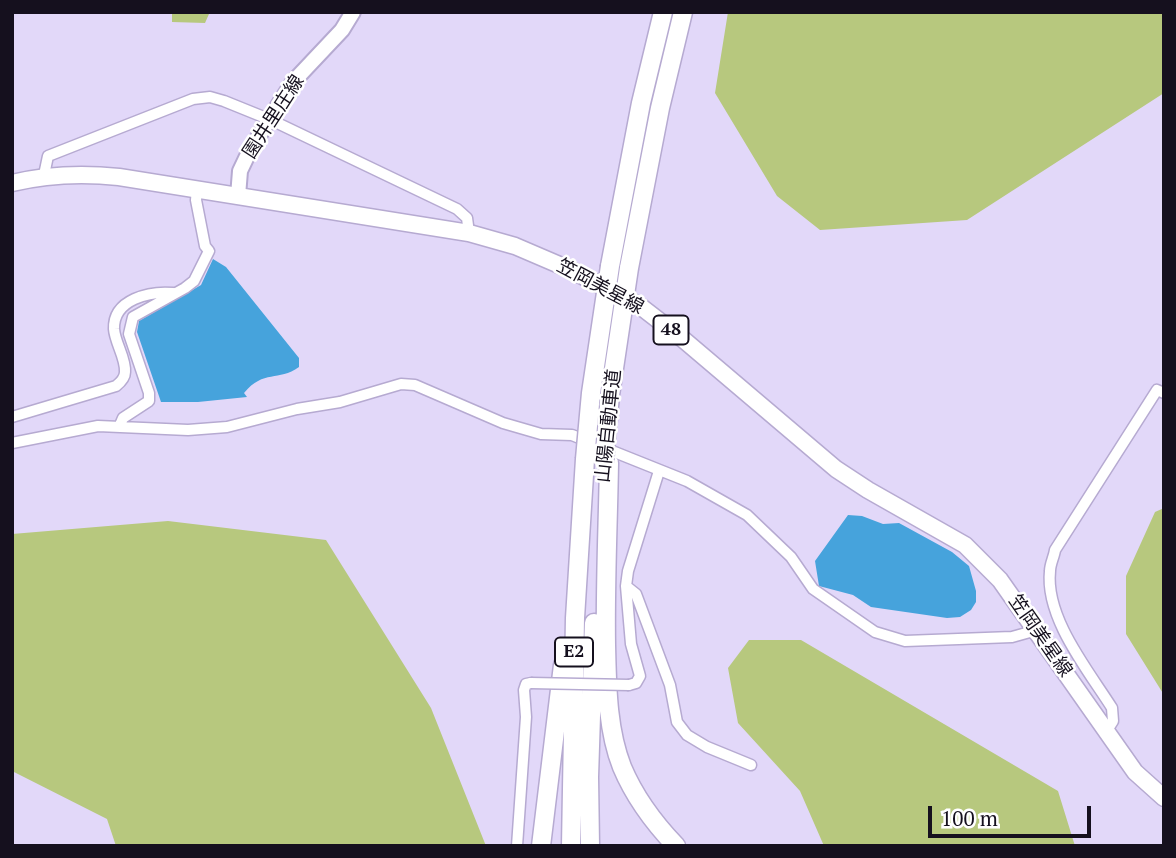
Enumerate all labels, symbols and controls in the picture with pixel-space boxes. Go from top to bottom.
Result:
street label: 園井里庄線 [239,71,309,163]
street label: 笠岡美星線 [553,255,647,319]
road number: 48 [654,316,688,344]
street label: 山陽自動車道 [592,368,626,484]
street label: 笠岡美星線 [1003,591,1077,681]
road number: E2 [555,638,593,666]
scale bar [931,792,1094,836]
text: 100 m [941,804,998,832]

